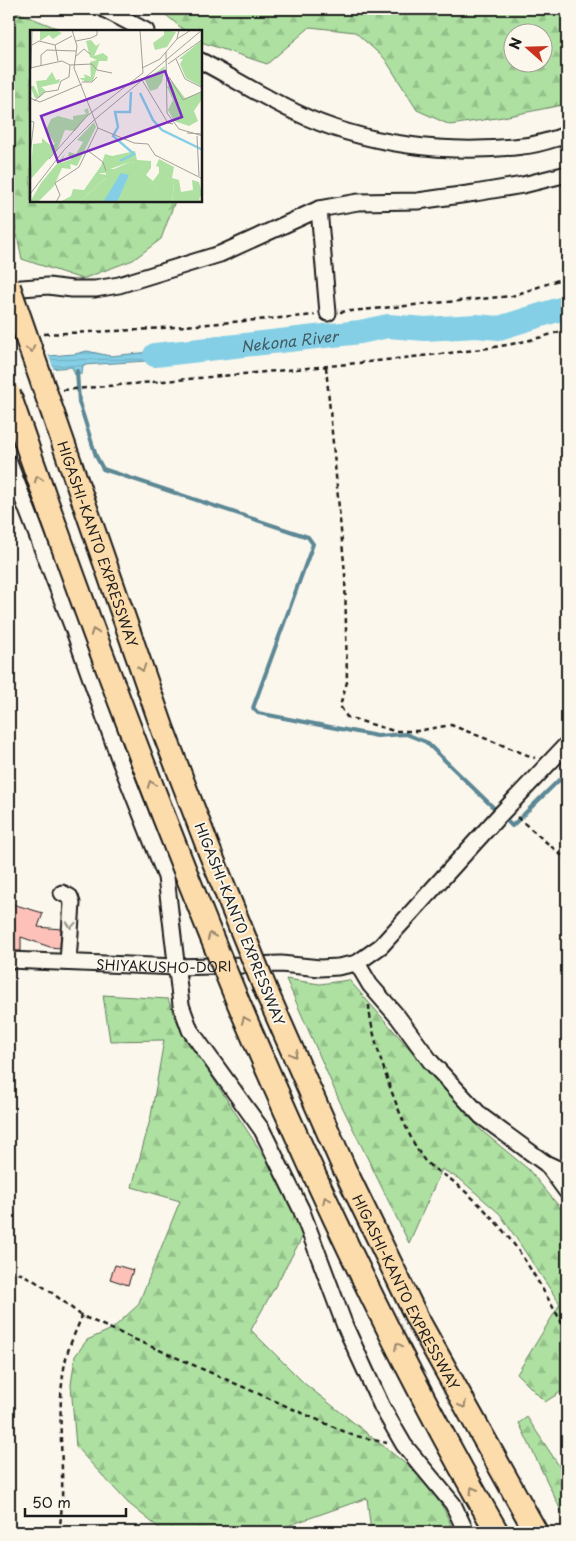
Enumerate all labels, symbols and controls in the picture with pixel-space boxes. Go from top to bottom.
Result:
north arrow [504,22,554,72]
inset map [30,30,202,202]
text: N [504,35,527,52]
water label: Nekona River [240,323,341,357]
one-way arrow [25,345,35,353]
street label: HIGASHI-KANTO EXPRESSWAY [53,438,144,650]
one-way arrow [34,476,44,484]
one-way arrow [90,628,100,637]
one-way arrow [136,663,146,672]
one-way arrow [147,781,157,789]
street label: HIGASHI-KANTO EXPRESSWAY [190,819,290,1029]
one-way arrow [65,921,76,929]
one-way arrow [206,932,216,940]
street label: SHIYAKUSHO-DORI [96,953,232,978]
one-way arrow [241,1016,252,1025]
one-way arrow [287,1049,298,1058]
street label: HIGASHI-KANTO EXPRESSWAY [348,1190,465,1394]
one-way arrow [322,1196,332,1205]
one-way arrow [394,1342,404,1351]
one-way arrow [457,1399,467,1408]
scale bar [25,1486,126,1518]
one-way arrow [469,1486,479,1495]
text: 50 m [32,1490,71,1513]

